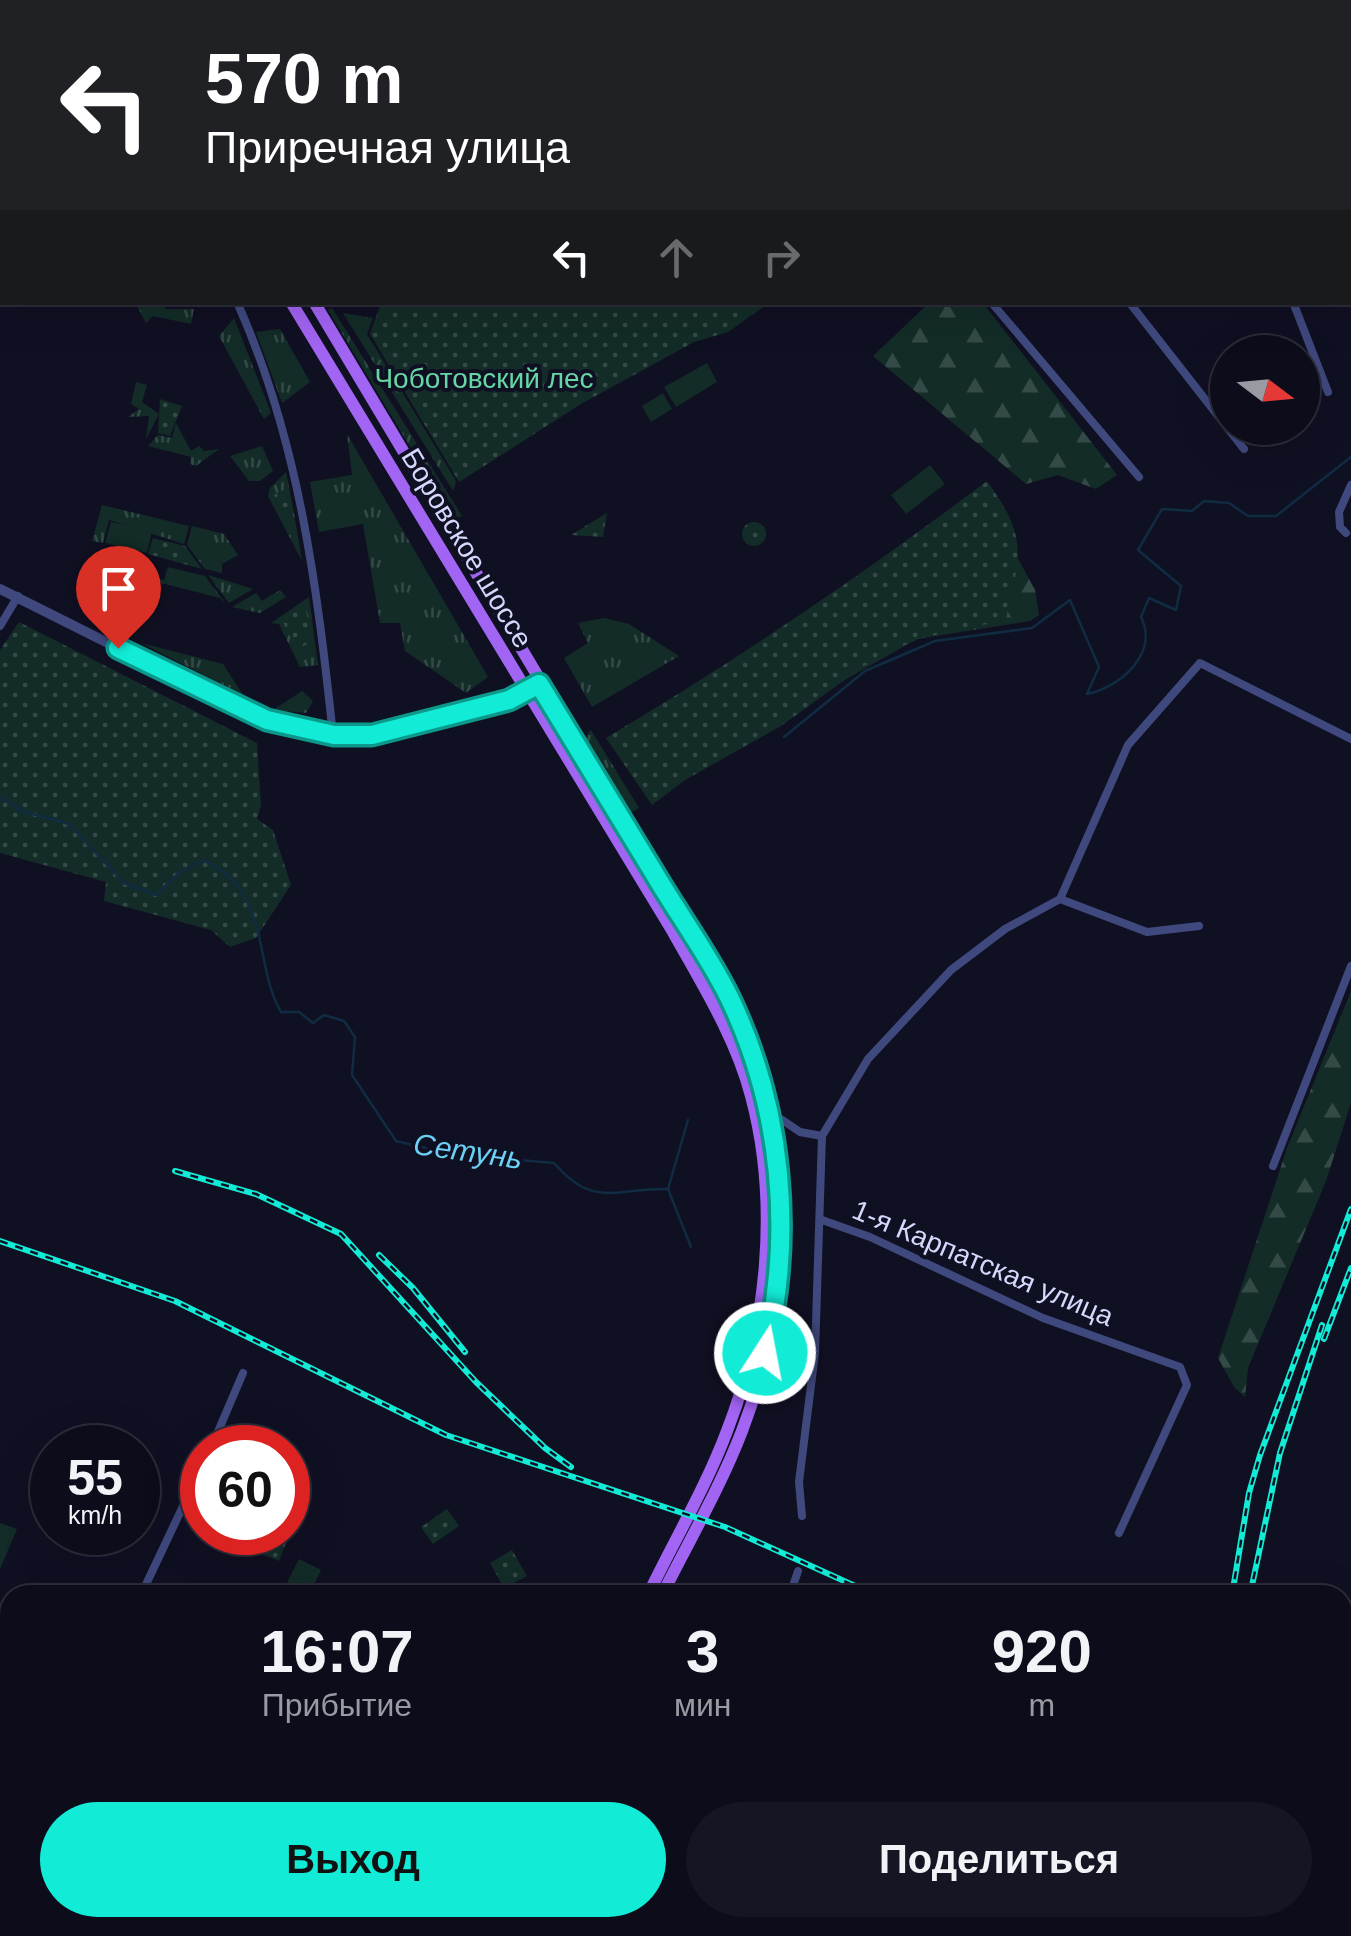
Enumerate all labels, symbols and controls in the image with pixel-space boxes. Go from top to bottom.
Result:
icon: left [40,40,170,170]
text: 570 m [205,40,403,118]
text: Приречная улица [205,122,570,173]
icon: left [544,230,599,285]
icon: ahead [649,230,704,285]
icon: right [754,230,809,285]
north arrow [1210,335,1320,445]
map controls [1210,335,1320,445]
park label: Чоботовский лес [374,363,594,394]
street label: Боровское шоссе [395,443,539,653]
pin [76,546,161,649]
icon: arrive [91,561,146,616]
water label: Сетунь [411,1127,525,1175]
street label: 1-я Карпатская улица [848,1194,1118,1332]
position arrow [713,1301,817,1405]
speed limit sign: 60 [180,1425,310,1555]
text: 55 [67,1450,123,1506]
text: km/h [68,1501,122,1529]
text: 16:07 [260,1618,414,1685]
text: 3 [686,1618,719,1685]
text: 920 [992,1618,1092,1685]
text: Прибытие [262,1687,412,1723]
text: мин [674,1687,731,1723]
text: m [1028,1687,1055,1723]
button: Выход [40,1802,666,1917]
button: Поделиться [686,1802,1312,1917]

